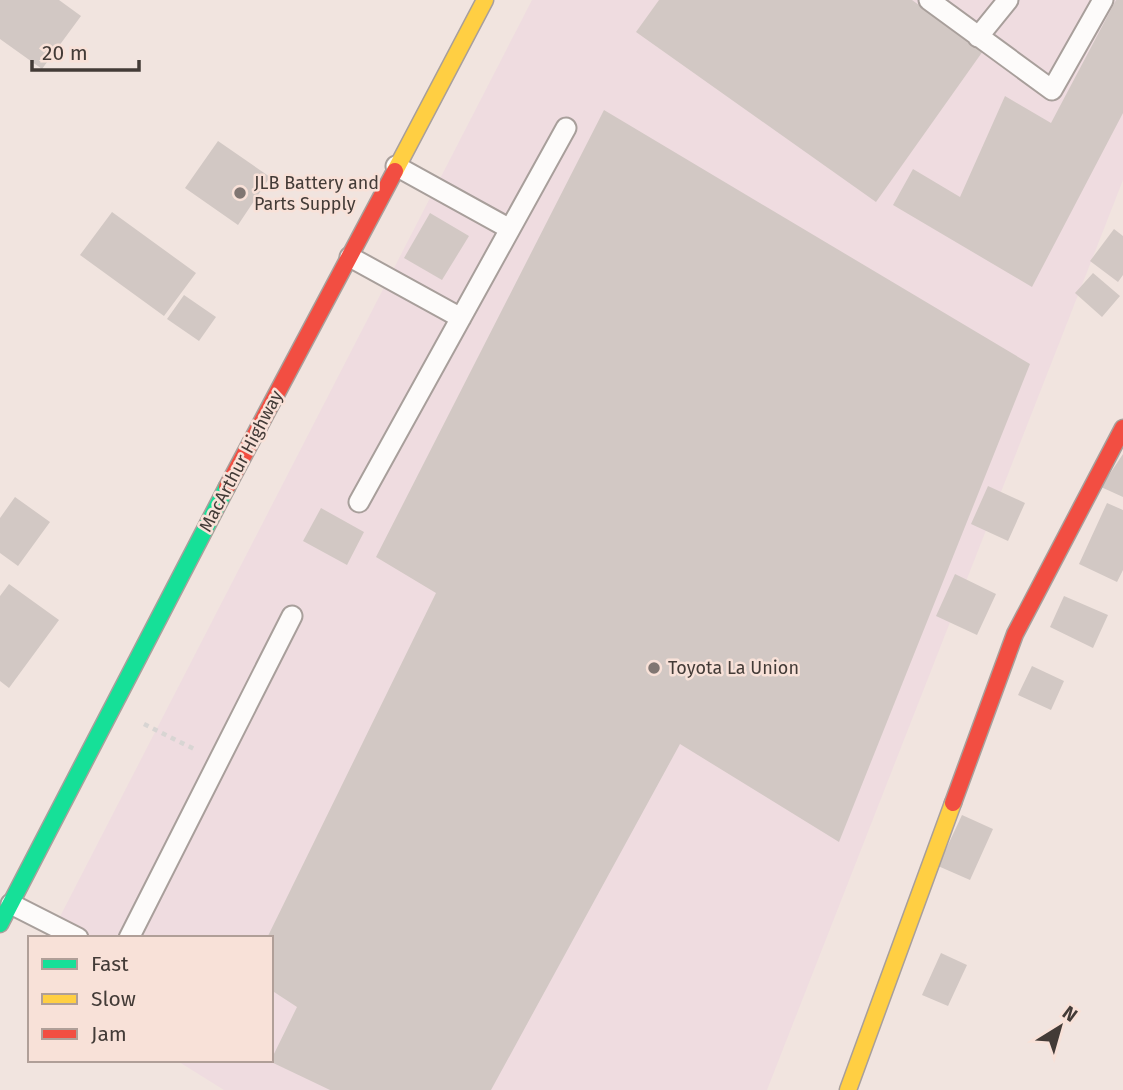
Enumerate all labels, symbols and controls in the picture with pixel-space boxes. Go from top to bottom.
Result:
scale bar [32,28,138,72]
text: 20 m [42,40,88,66]
place label: JLB Battery and Parts Supply [254,172,379,215]
marker: JLB Battery and Parts Supply [232,185,248,201]
street label: MacArthur Highway [194,386,288,536]
place label: Toyota La Union [668,657,799,679]
marker: Toyota La Union [646,660,662,676]
legend [28,936,273,1062]
text: Fast [91,951,129,977]
text: Slow [91,986,136,1012]
north arrow [1025,992,1095,1062]
text: N [1058,1001,1082,1027]
text: Jam [91,1021,127,1047]

